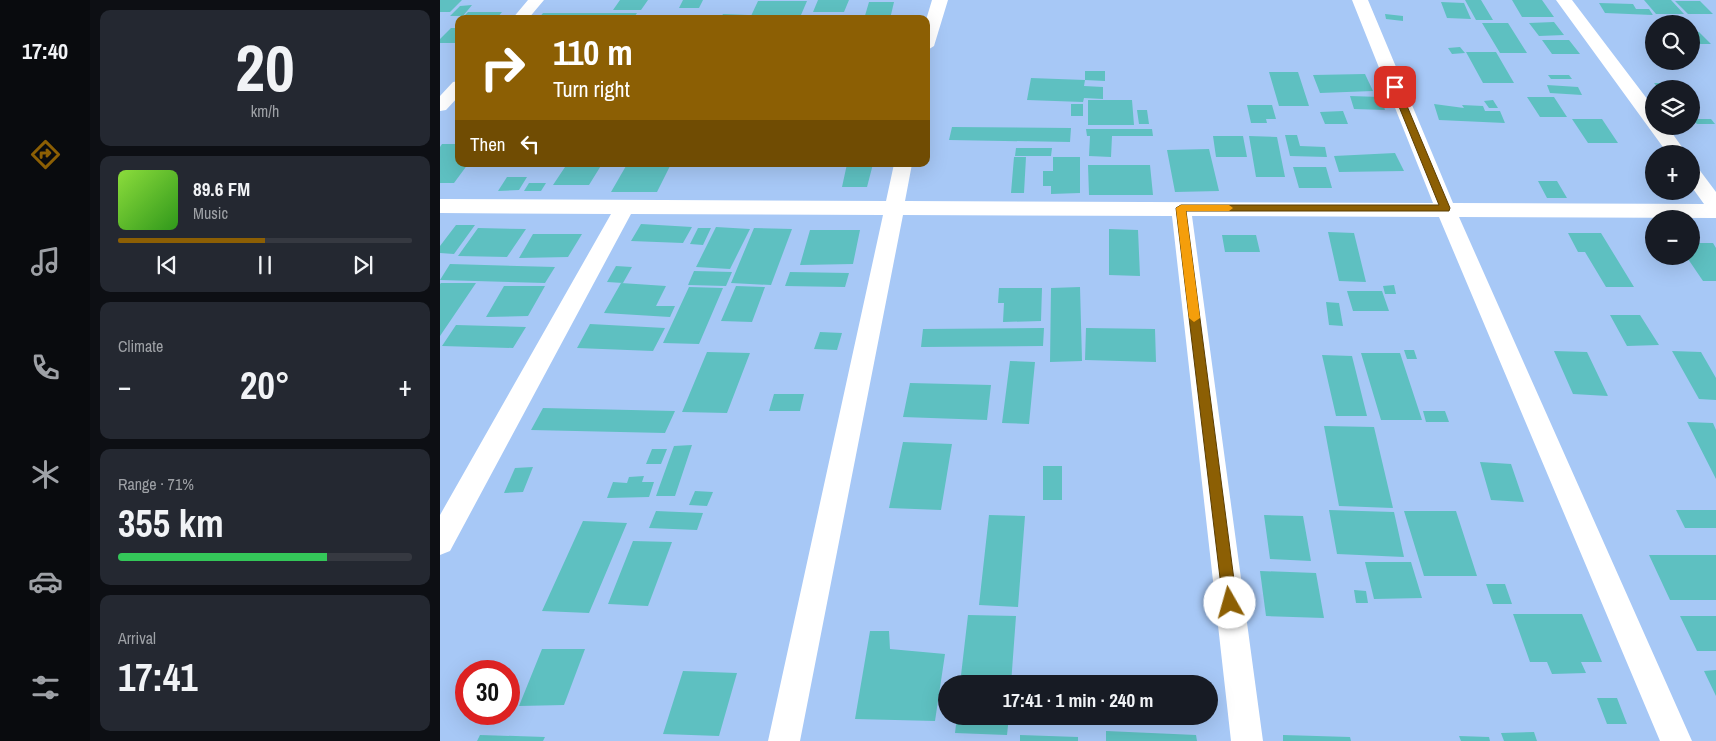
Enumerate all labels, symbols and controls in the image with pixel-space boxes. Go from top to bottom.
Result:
map controls [1645,15,1700,265]
button: search [1645,15,1700,70]
text: 20 [235,24,295,111]
text: 110 m [553,29,633,76]
icon: right [470,35,535,100]
text: 17:40 [22,36,68,66]
pin [1374,66,1416,108]
icon: arrive [1381,73,1409,101]
text: Turn right [553,74,630,104]
button: layers [1645,80,1700,135]
text: km/h [251,100,279,122]
icon: left [516,130,544,158]
text: Then [470,131,506,157]
icon: directions [28,137,63,172]
button: + [1645,145,1700,200]
text: 89.6 FM [193,176,250,202]
text: Music [193,202,228,224]
button: − [1645,210,1700,265]
icon: music [28,244,63,279]
icon: previous [153,251,181,279]
icon: pause [251,251,279,279]
icon: next [349,251,377,279]
text: Climate [118,335,163,357]
icon: phone [28,350,63,385]
text: 20° [240,360,290,411]
text: − [118,367,131,405]
text: + [399,367,412,405]
icon: climate [28,457,63,492]
text: Range · 71% [118,473,194,495]
text: 355 km [118,498,224,549]
icon: car [28,564,63,599]
position arrow [1203,576,1255,628]
text: Arrival [118,627,156,649]
text: 17:41 [118,652,198,703]
speed limit sign: 30 [455,660,520,725]
icon: filters [28,670,63,705]
text: 17:41 · 1 min · 240 m [1003,687,1153,713]

